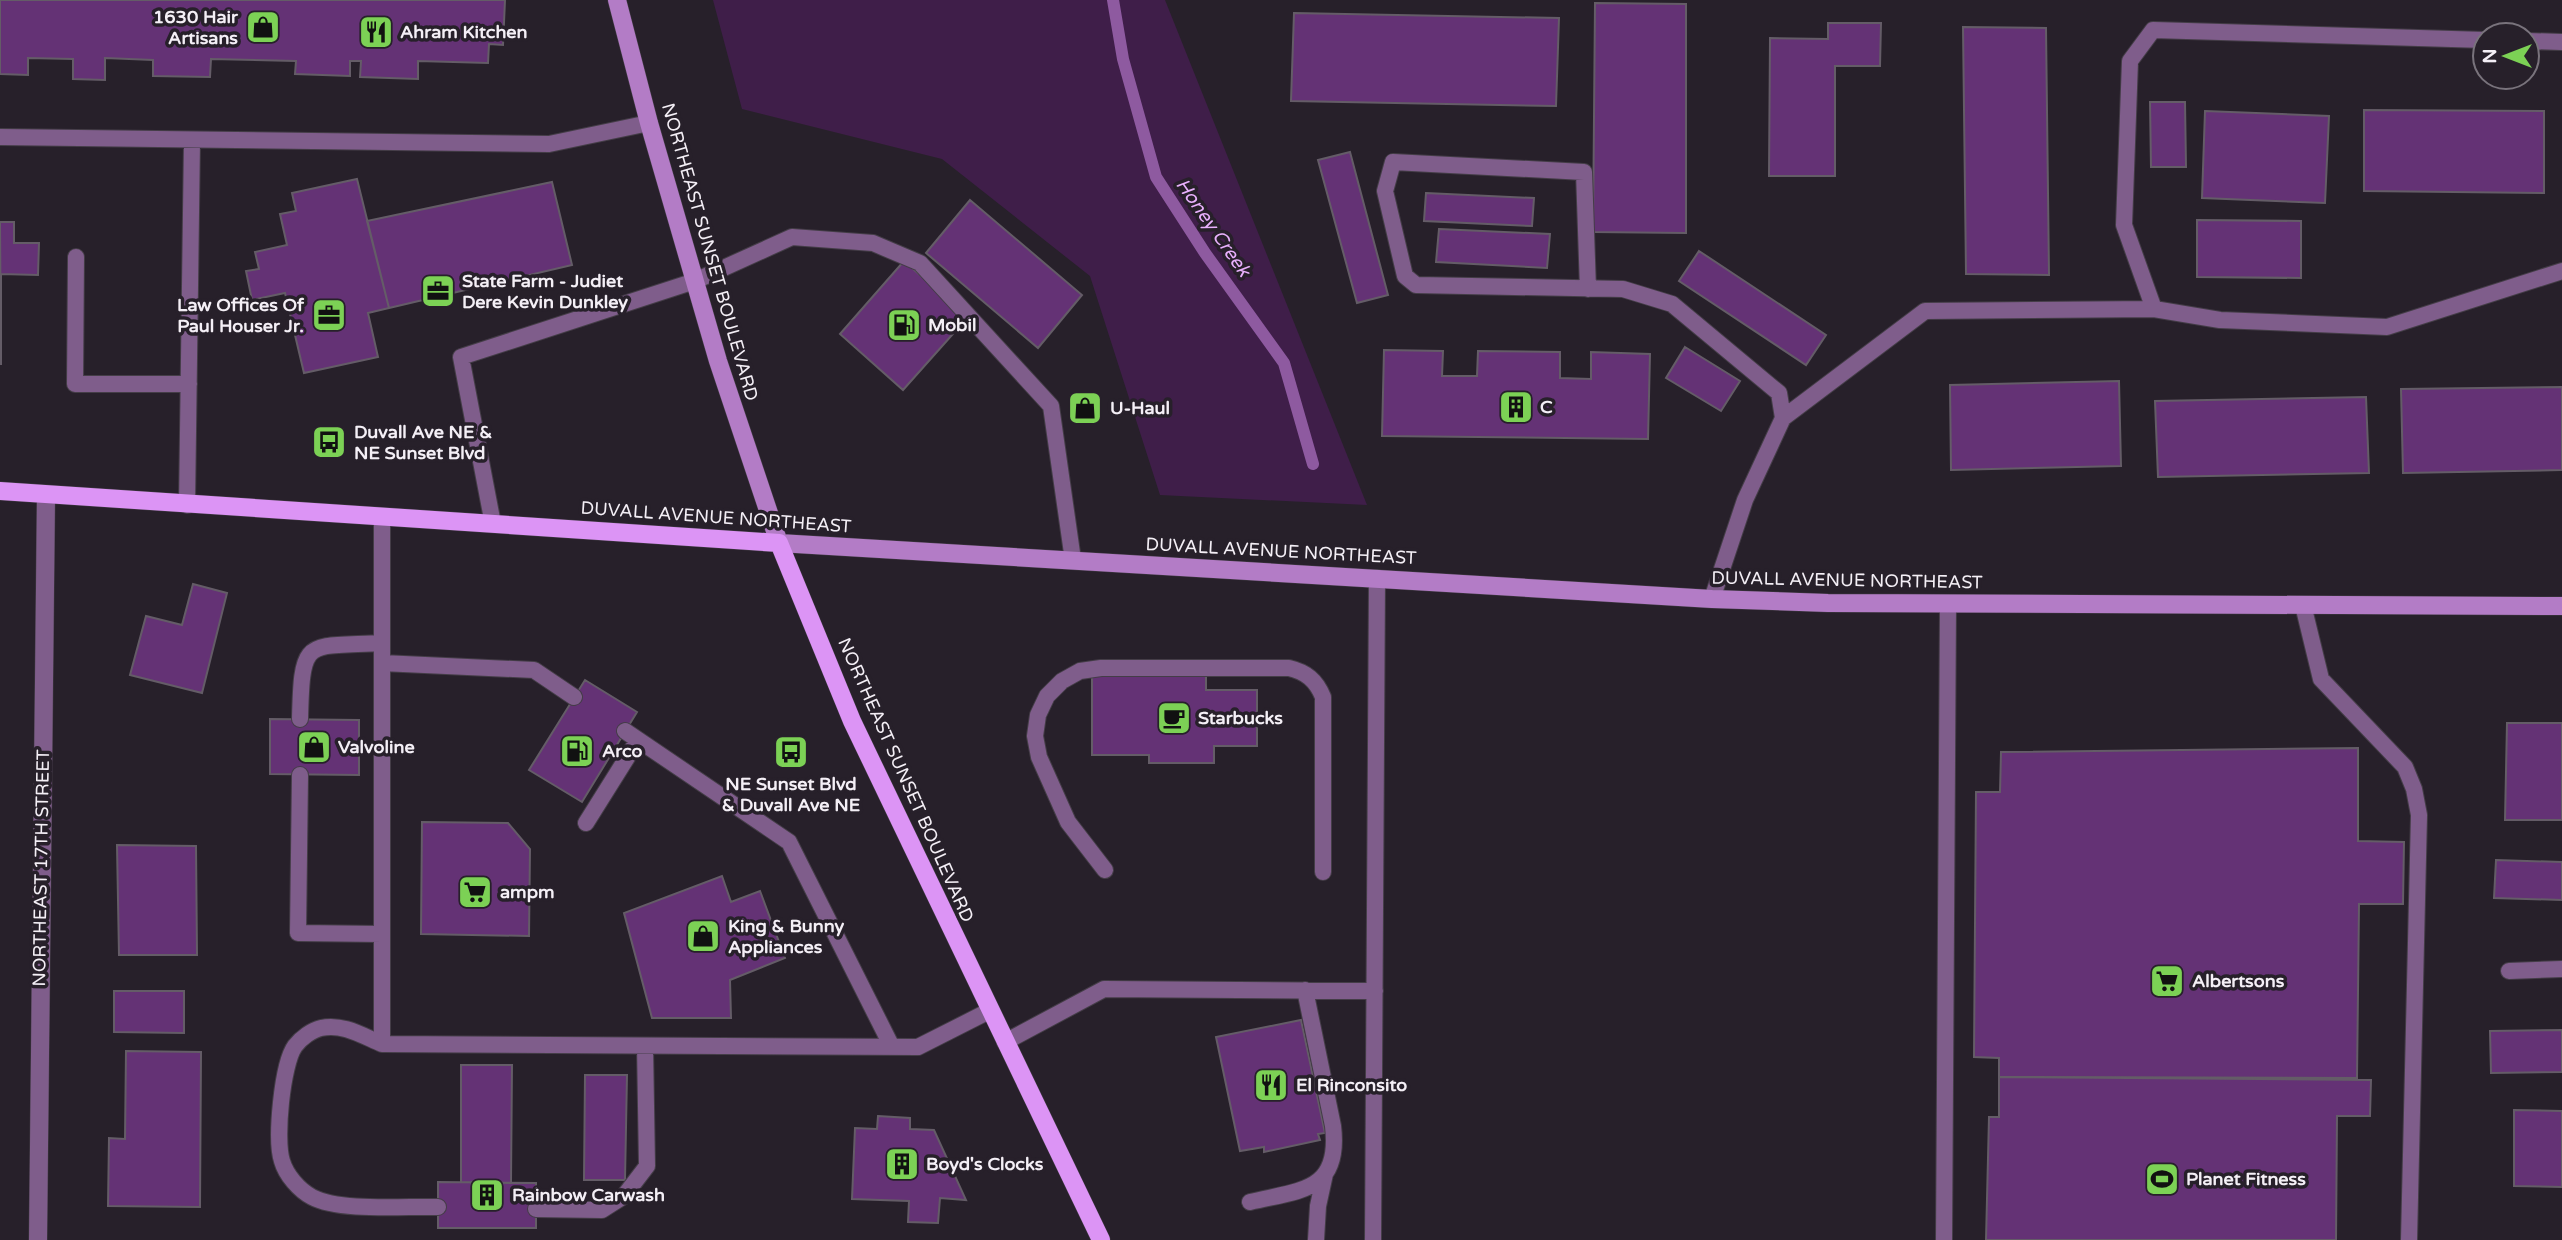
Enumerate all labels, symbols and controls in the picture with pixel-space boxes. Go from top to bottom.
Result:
place label: 1630 Hair Artisans [153,6,239,49]
shop icon: 1630 Hair Artisans [244,8,282,46]
restaurant icon: Ahram Kitchen [357,13,395,51]
place label: Ahram Kitchen [400,21,528,43]
north arrow [2471,21,2541,91]
text: N [2479,48,2501,64]
street label: NORTHEAST SUNSET BOULEVARD [657,101,763,403]
water label: Honey Creek [1171,174,1256,282]
place label: State Farm - Judiet Dere Kevin Dunkley [462,270,628,313]
office icon: State Farm - Judiet Dere Kevin Dunkley [419,272,457,310]
place label: Law Offices Of Paul Houser Jr. [177,294,305,337]
office icon: Law Offices Of Paul Houser Jr. [310,296,348,334]
fuel station icon: Mobil [885,306,923,344]
place label: Mobil [928,314,976,336]
building icon: C [1497,388,1535,426]
shop icon: U-Haul [1066,389,1104,427]
place label: C [1540,396,1553,418]
place label: U-Haul [1110,397,1170,419]
place label: Duvall Ave NE & NE Sunset Blvd [354,421,492,464]
bus stop icon: Duvall Ave NE & NE Sunset Blvd [310,423,348,461]
street label: DUVALL AVENUE NORTHEAST [580,497,852,537]
street label: DUVALL AVENUE NORTHEAST [1145,533,1417,569]
street label: DUVALL AVENUE NORTHEAST [1711,567,1983,593]
street label: NORTHEAST SUNSET BOULEVARD [833,634,979,926]
cafe icon: Starbucks [1155,699,1193,737]
place label: Starbucks [1198,707,1283,729]
shop icon: Valvoline [295,728,333,766]
fuel station icon: Arco [558,732,596,770]
bus stop icon: NE Sunset Blvd & Duvall Ave NE [772,733,810,771]
place label: Valvoline [338,736,415,758]
place label: Arco [602,740,642,762]
street label: NORTHEAST 17TH STREET [28,749,54,987]
place label: NE Sunset Blvd & Duvall Ave NE [722,773,860,816]
supermarket icon: ampm [456,873,494,911]
place label: ampm [500,881,555,903]
place label: King & Bunny Appliances [728,915,844,958]
shop icon: King & Bunny Appliances [684,917,722,955]
supermarket icon: Albertsons [2148,962,2186,1000]
place label: Albertsons [2192,970,2285,992]
restaurant icon: El Rinconsito [1252,1066,1290,1104]
place label: El Rinconsito [1296,1074,1407,1096]
building icon: Boyd's Clocks [883,1145,921,1183]
place label: Boyd's Clocks [926,1153,1044,1175]
sports icon: Planet Fitness [2143,1160,2181,1198]
place label: Planet Fitness [2186,1168,2306,1190]
building icon: Rainbow Carwash [468,1176,506,1214]
place label: Rainbow Carwash [512,1184,665,1206]

